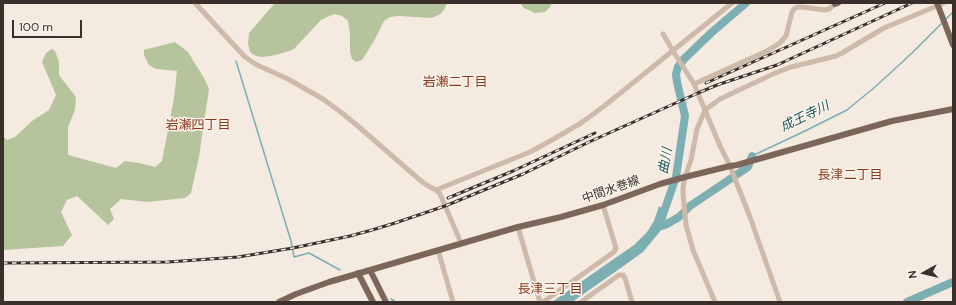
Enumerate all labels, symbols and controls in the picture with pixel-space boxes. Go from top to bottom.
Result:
scale bar [14,12,84,38]
text: 100 m [19,19,53,35]
district label: 岩瀬二丁目 [423,75,487,91]
water label: 成王寺川 [778,99,832,135]
district label: 岩瀬四丁目 [166,118,230,134]
water label: 曲川 [656,147,676,175]
district label: 長津二丁目 [818,168,882,184]
street label: 中間水巻線 [580,173,642,207]
north arrow [904,253,944,293]
text: N [905,270,920,280]
district label: 長津三丁目 [518,282,582,298]

